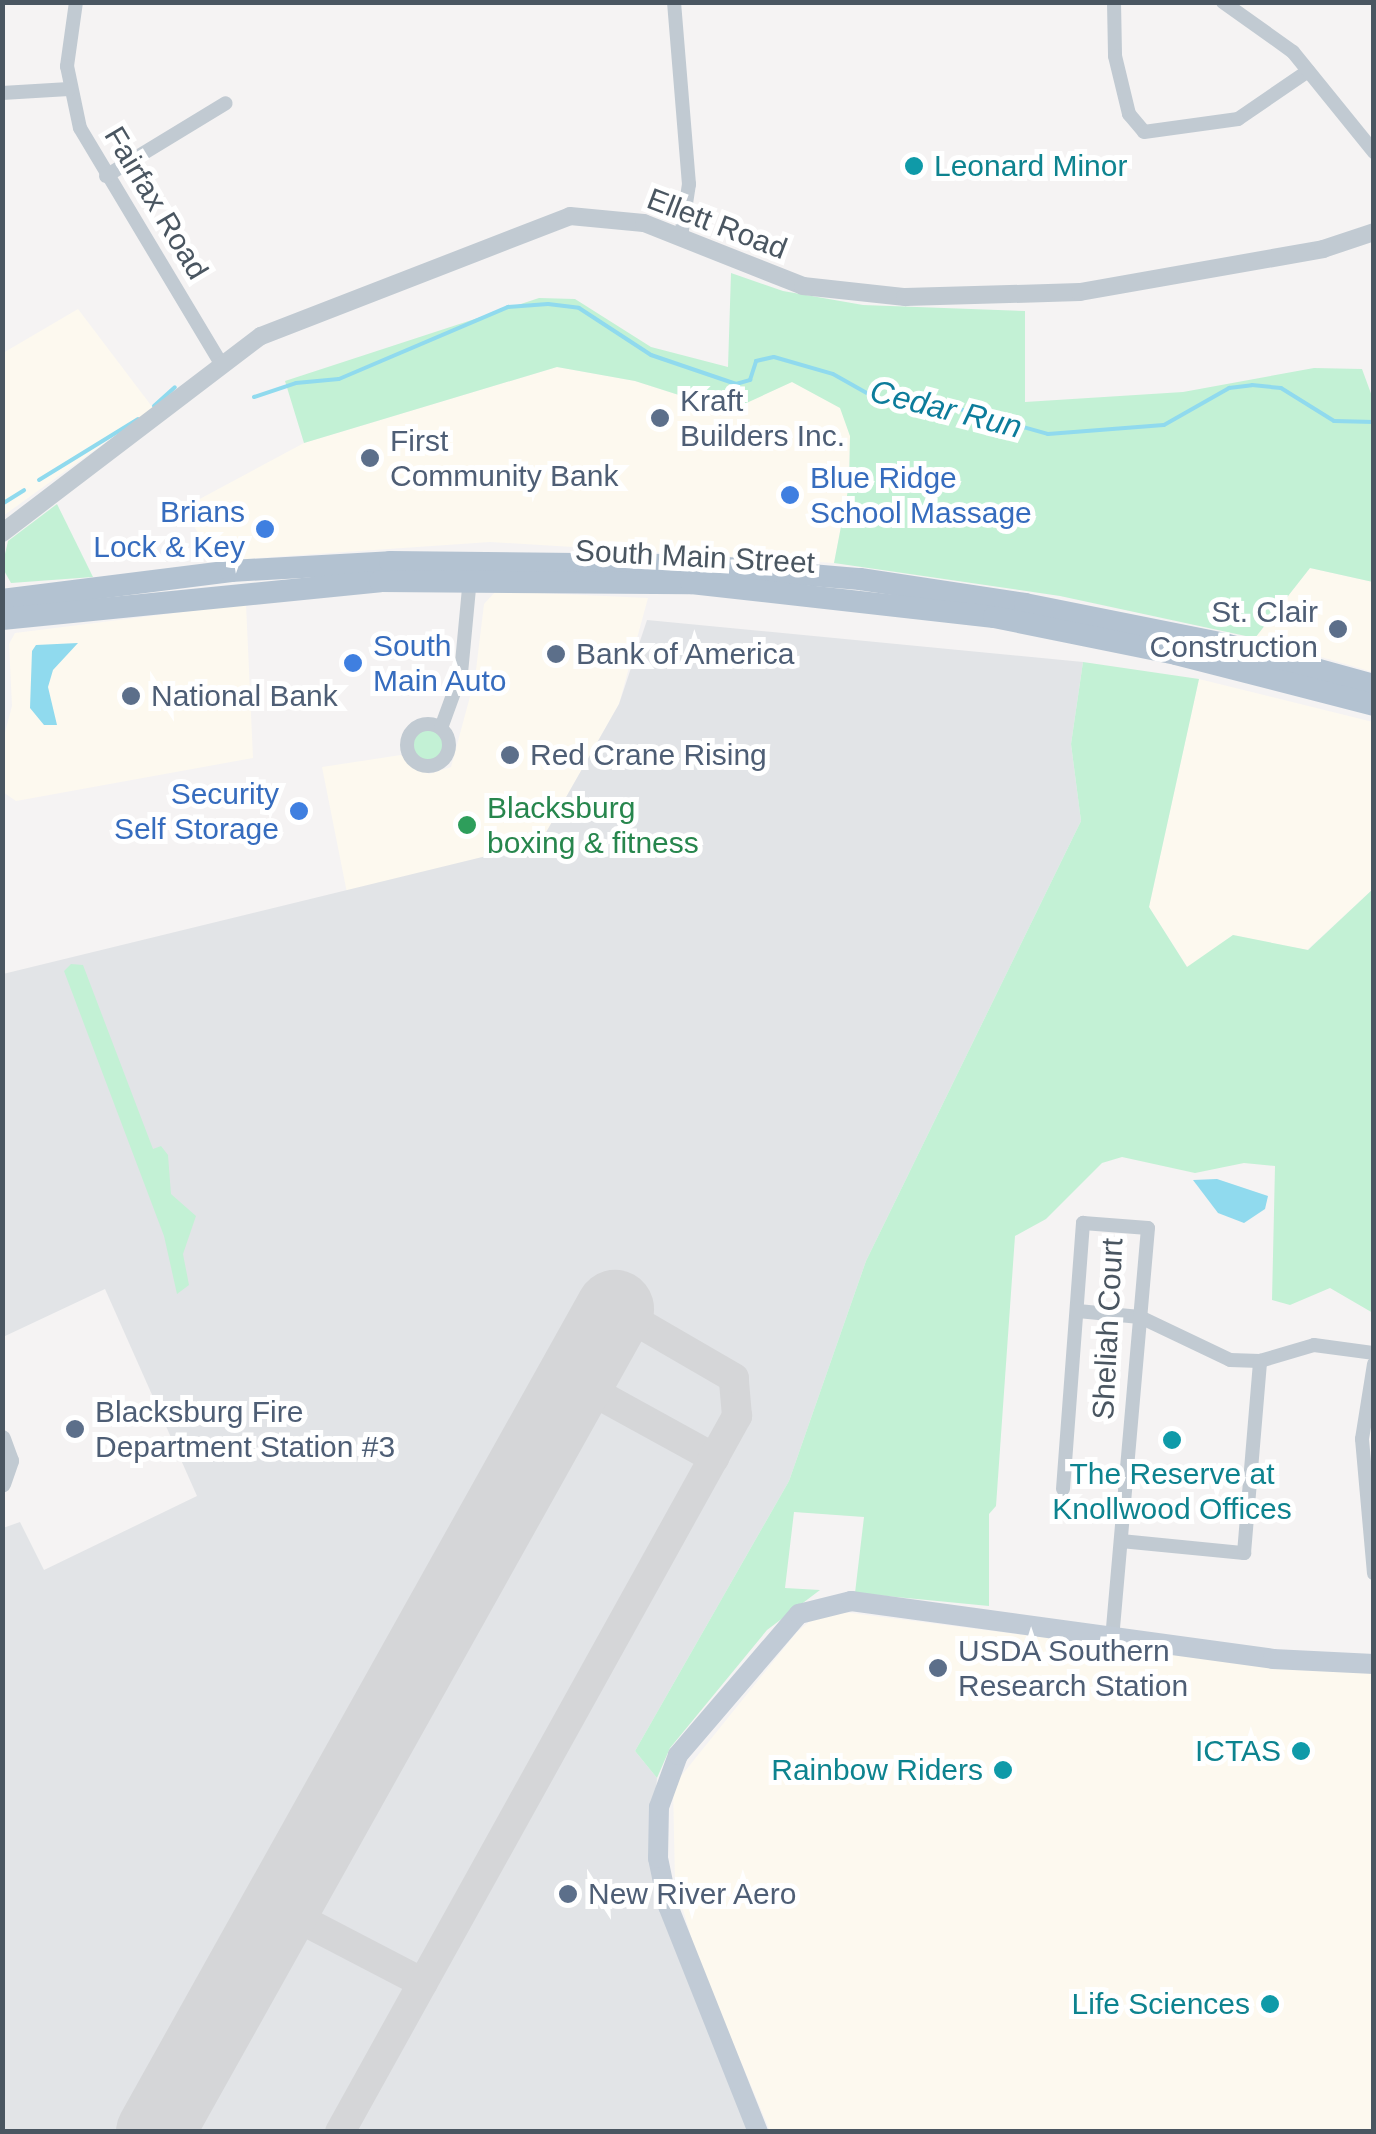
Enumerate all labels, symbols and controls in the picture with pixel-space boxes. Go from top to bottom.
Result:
street label: Fairfax Road [96,120,216,286]
place label: Leonard Minor [934,148,1127,184]
marker: Leonard Minor [903,155,925,177]
street label: Ellett Road [642,181,792,267]
water label: Cedar Run [866,372,1026,446]
place label: Kraft Builders Inc. [680,383,845,454]
marker: Kraft Builders Inc. [649,407,671,429]
place label: First Community Bank [390,423,618,494]
marker: First Community Bank [359,447,381,469]
place label: Blue Ridge School Massage [810,460,1032,530]
marker: Blue Ridge School Massage [779,484,801,506]
place label: Brians Lock & Key [93,494,245,564]
marker: Brians Lock & Key [254,518,276,540]
street label: South Main Street [574,533,816,581]
place label: St. Clair Construction [1150,594,1318,664]
marker: St. Clair Construction [1327,618,1349,640]
place label: South Main Auto [373,628,508,698]
place label: Bank of America [576,636,796,672]
marker: Bank of America [545,643,567,665]
marker: South Main Auto [342,652,364,674]
place label: National Bank [151,678,338,714]
marker: National Bank [120,685,142,707]
place label: Red Crane Rising [530,737,767,773]
marker: Red Crane Rising [499,744,521,766]
place label: Security Self Storage [114,776,279,846]
place label: Blacksburg boxing & fitness [487,790,699,860]
marker: Security Self Storage [288,800,310,822]
marker: Blacksburg boxing & fitness [456,814,478,836]
street label: Sheliah Court [1085,1237,1131,1421]
place label: Blacksburg Fire Department Station #3 [95,1394,395,1464]
marker: Blacksburg Fire Department Station #3 [64,1418,86,1440]
marker: The Reserve at Knollwood Offices [1161,1429,1183,1451]
place label: The Reserve at Knollwood Offices [1052,1456,1292,1526]
place label: USDA Southern Research Station [958,1633,1188,1704]
marker: USDA Southern Research Station [927,1657,949,1679]
place label: ICTAS [1195,1733,1281,1769]
marker: ICTAS [1290,1740,1312,1762]
place label: Rainbow Riders [771,1752,983,1788]
marker: Rainbow Riders [992,1759,1014,1781]
place label: New River Aero [588,1876,798,1912]
marker: New River Aero [557,1883,579,1905]
place label: Life Sciences [1072,1986,1250,2022]
marker: Life Sciences [1259,1993,1281,2015]

